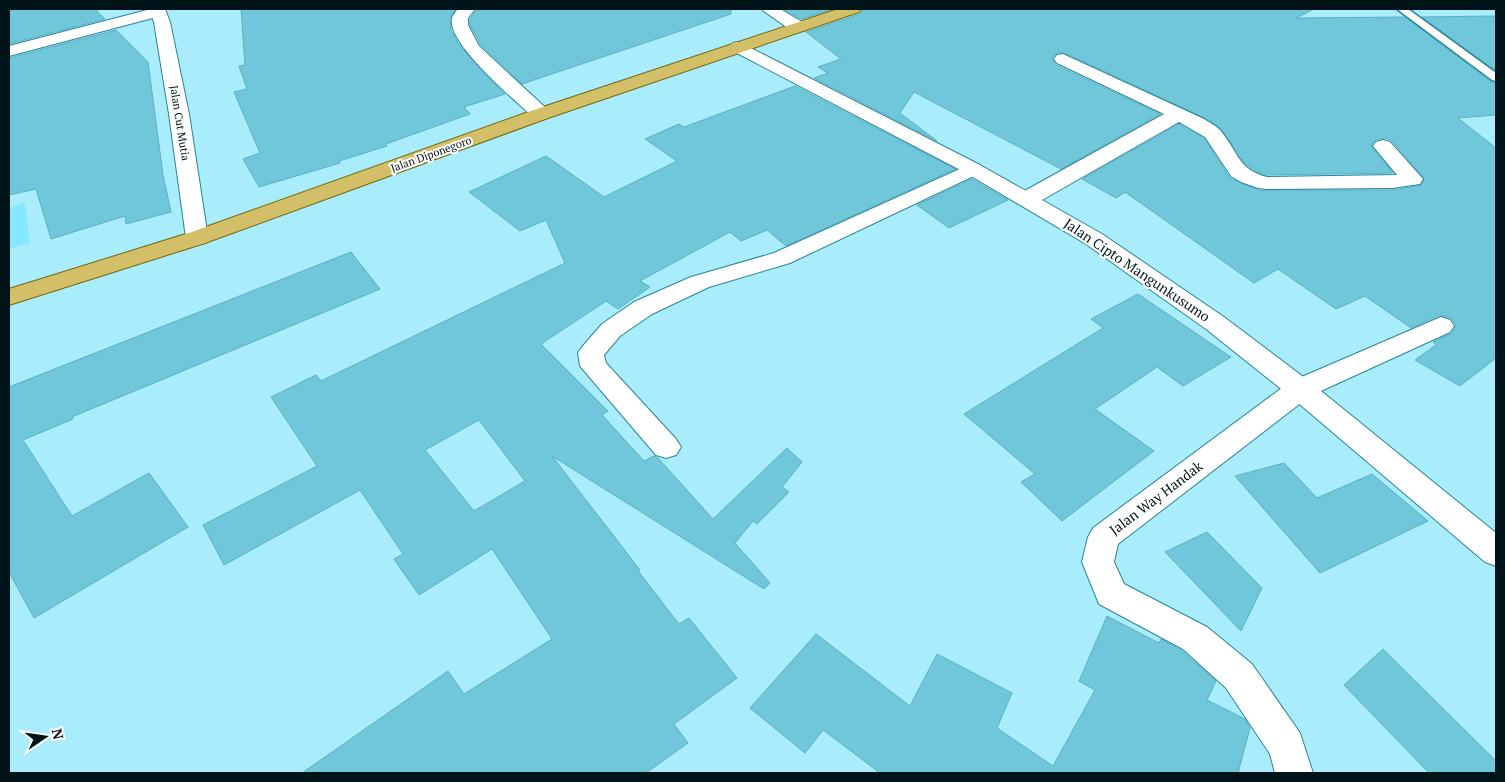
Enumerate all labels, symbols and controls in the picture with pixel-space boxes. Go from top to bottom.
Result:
street label: Jalan Cut Mutia [167,84,193,162]
street label: Jalan Diponegoro [389,133,473,175]
street label: Jalan Cipto Mangunkusumo [1060,213,1214,326]
street label: Jalan Way Handak [1105,456,1207,539]
north arrow [20,712,70,762]
text: N [48,727,69,742]

